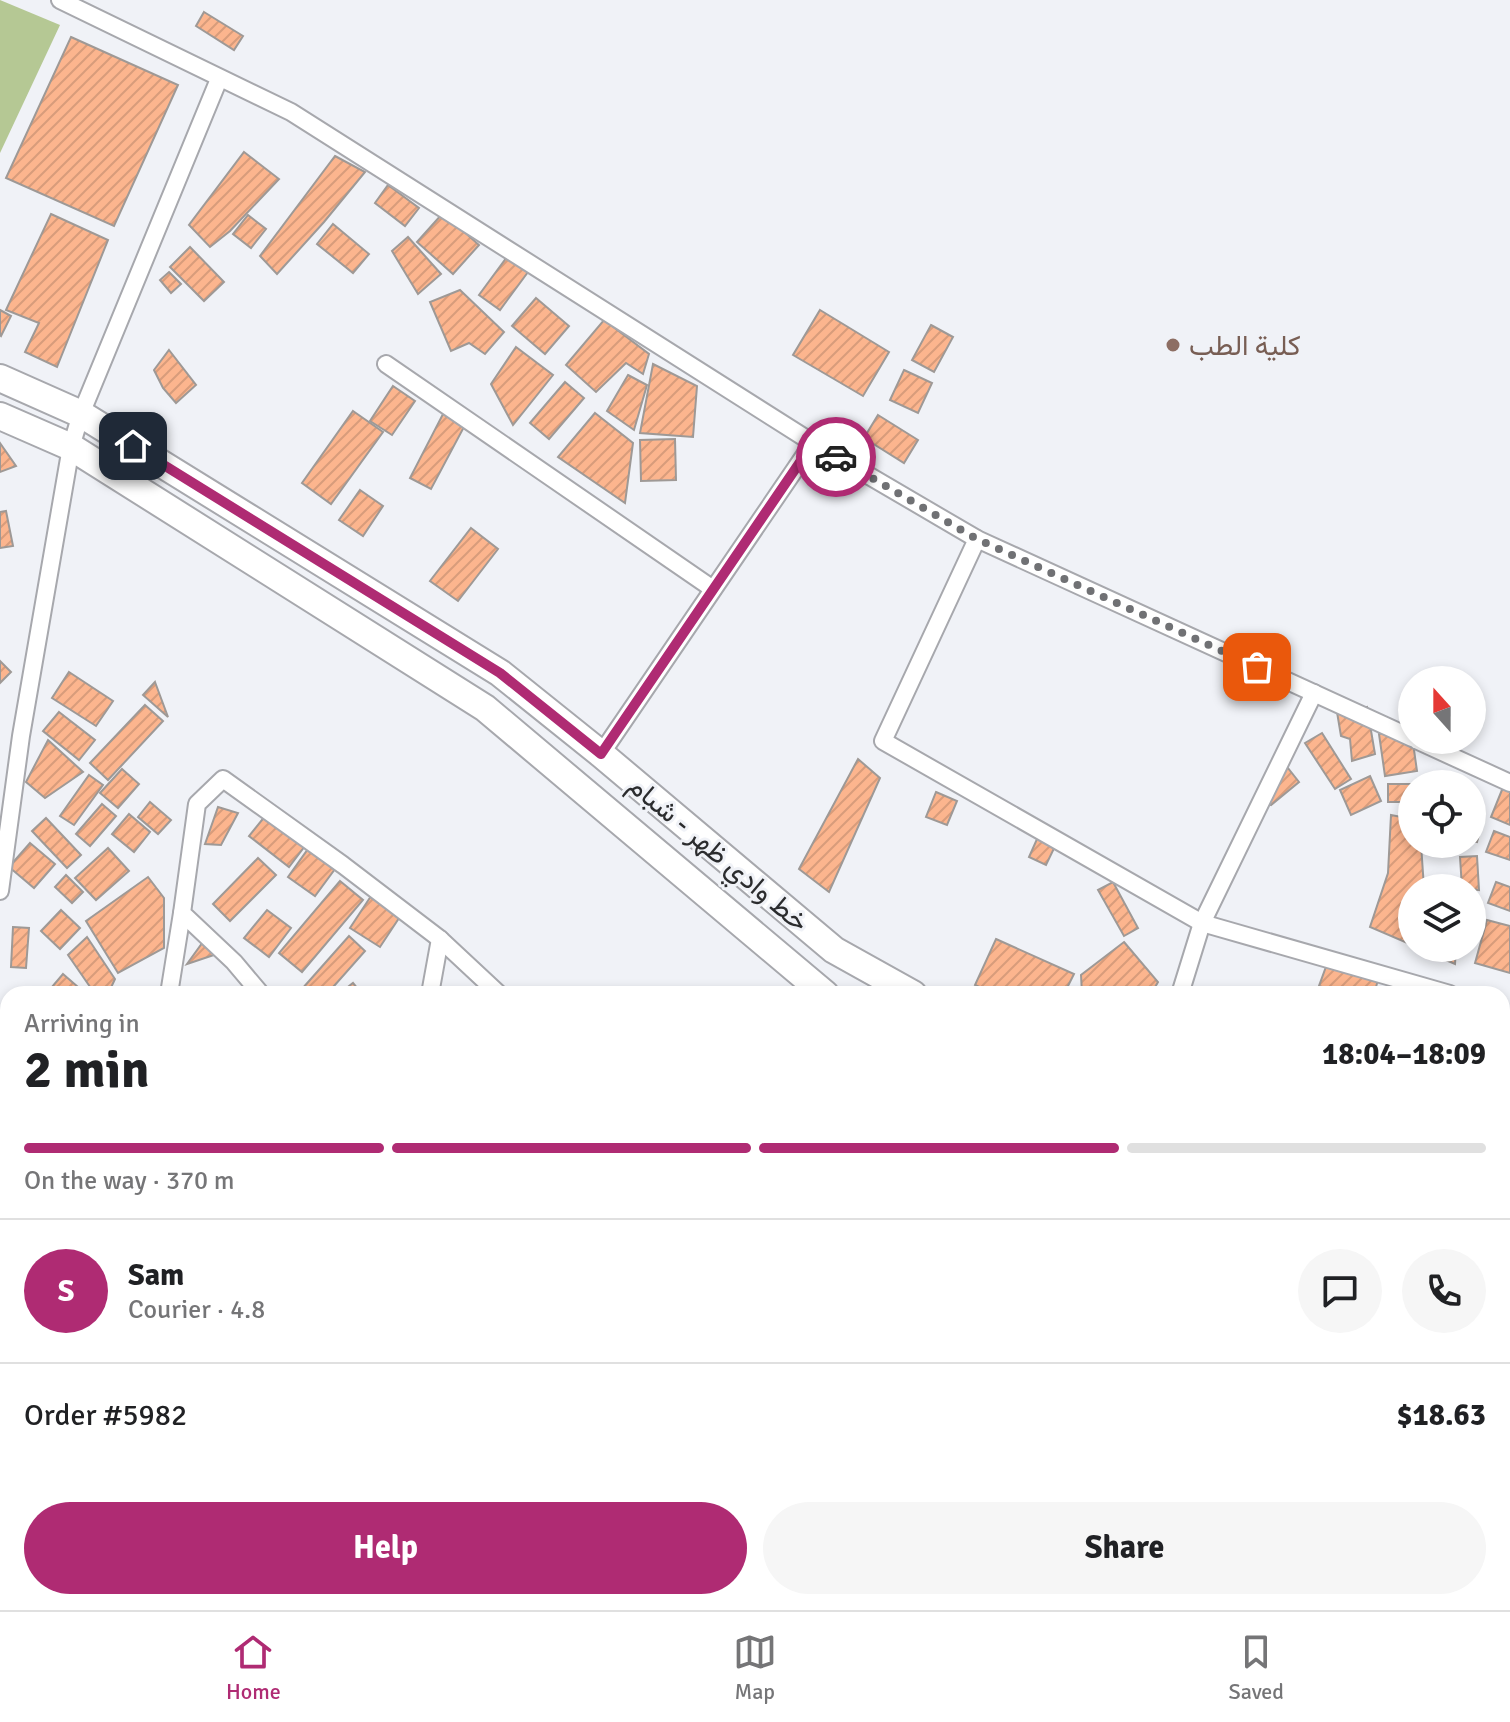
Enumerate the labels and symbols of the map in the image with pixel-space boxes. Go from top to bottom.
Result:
place label: كلية الطب [1189,329,1301,363]
marker: كلية الطب [1164,336,1182,354]
pin [99,412,167,480]
courier [796,417,876,497]
pin [1223,633,1291,701]
north arrow [1398,666,1486,754]
street label: خط وادي ظهر - شبام [618,768,816,943]

